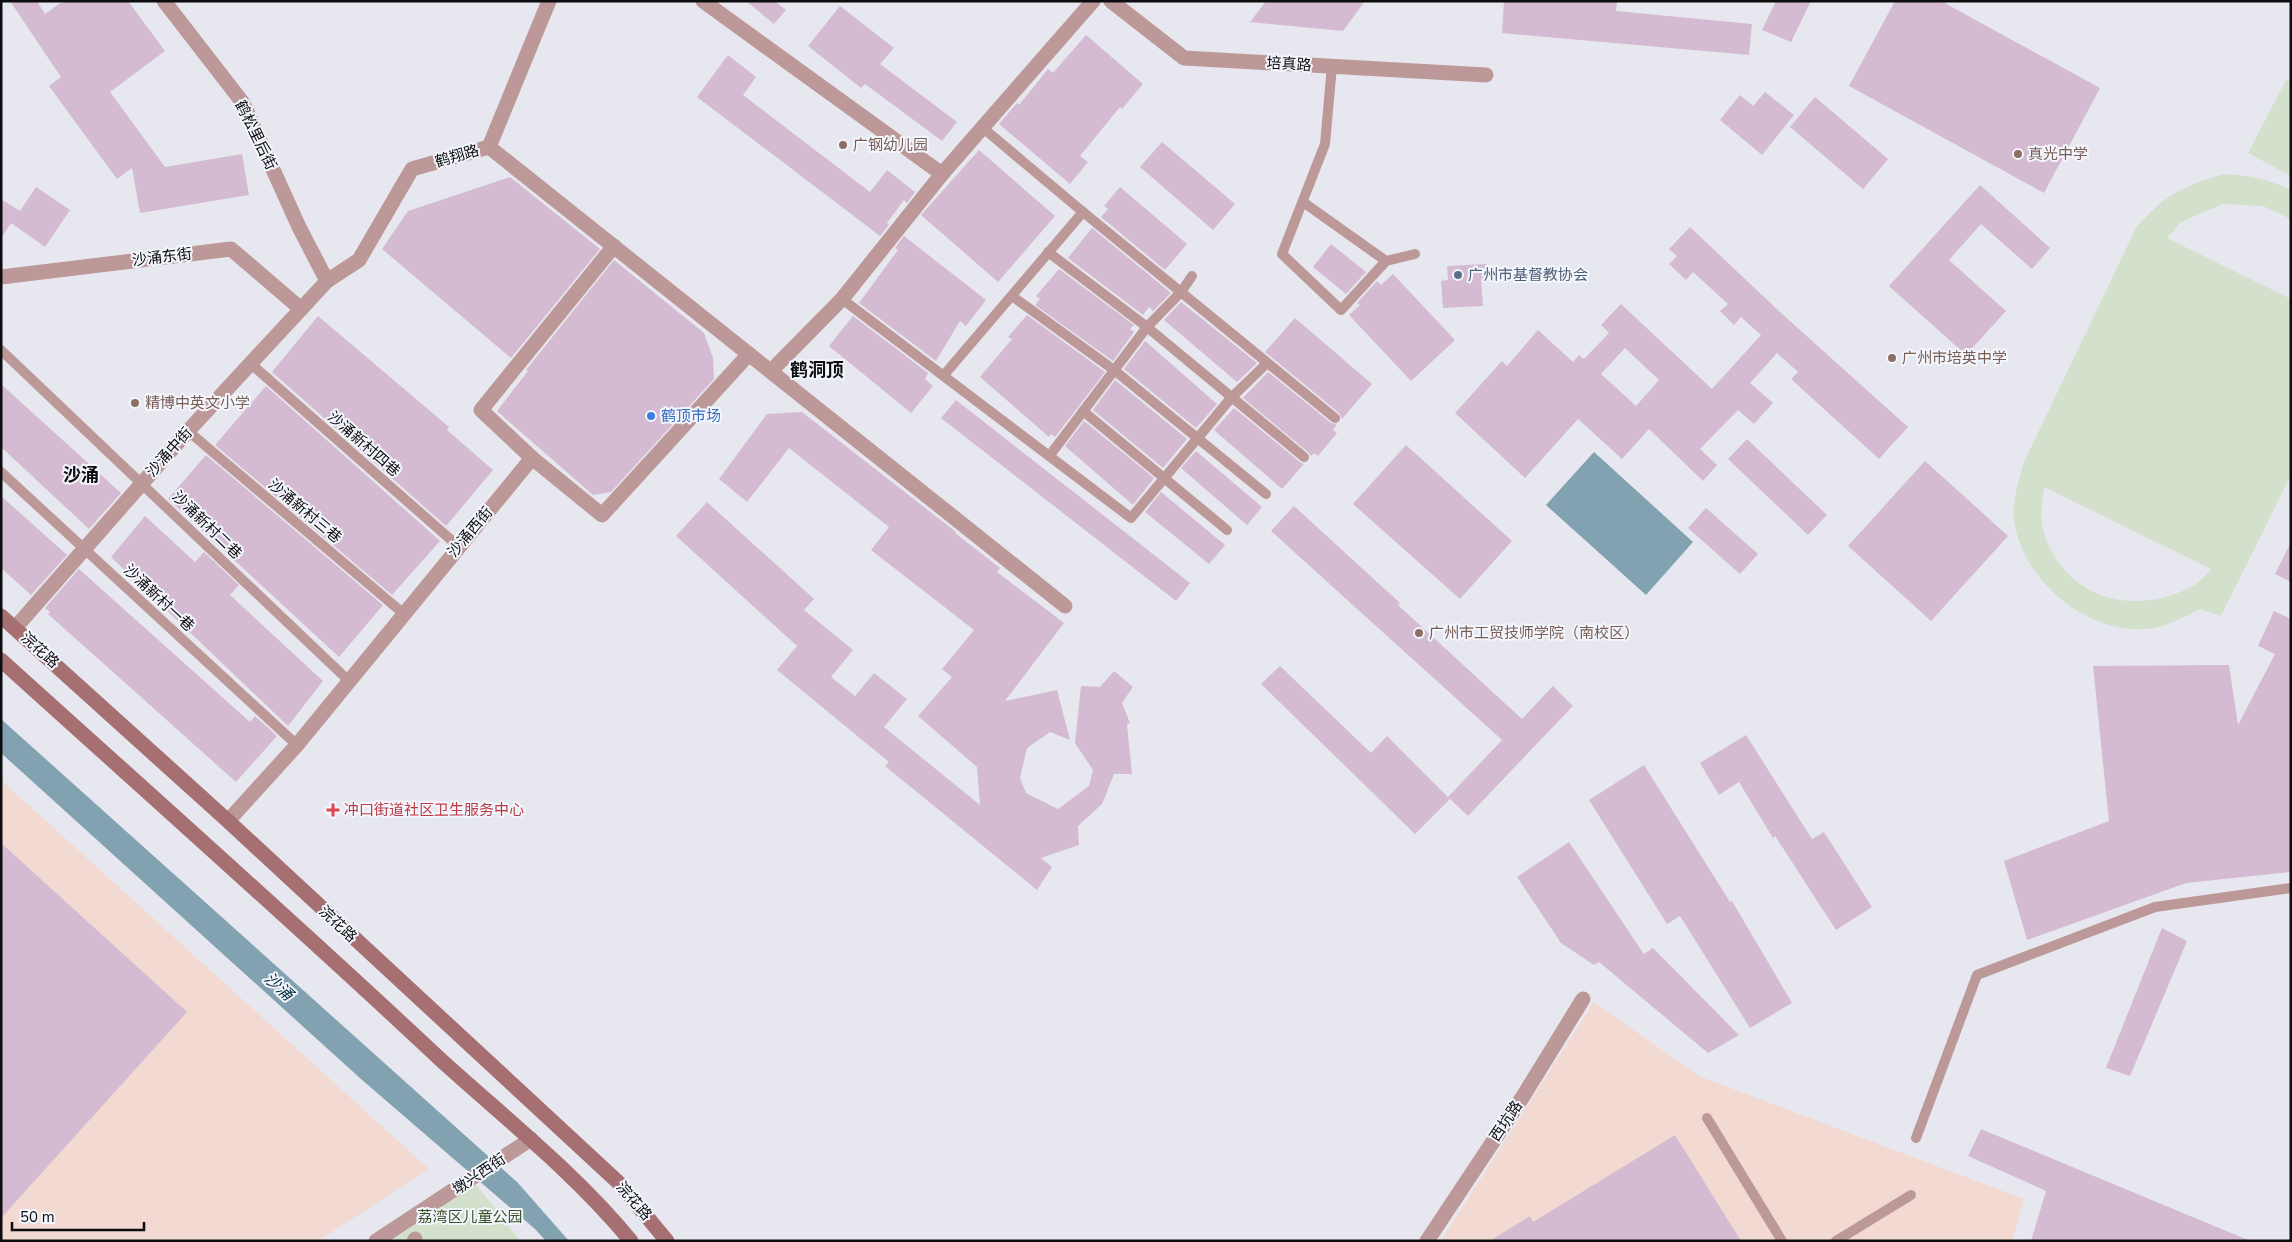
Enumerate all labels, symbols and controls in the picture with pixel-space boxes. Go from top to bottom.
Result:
street label: 培真路 [1266,53,1312,75]
street label: 鹤松里后街 [231,97,281,173]
place label: 广钢幼儿园 [853,135,928,155]
marker: 广钢幼儿园 [837,139,849,151]
street label: 鹤翔路 [433,140,481,172]
place label: 真光中学 [2028,144,2088,164]
marker: 真光中学 [2012,148,2024,160]
street label: 沙涌东街 [131,243,193,271]
place label: 广州市基督教协会 [1468,265,1588,285]
marker: 广州市基督教协会 [1452,269,1464,281]
place label: 广州市培英中学 [1902,348,2007,368]
marker: 广州市培英中学 [1886,352,1898,364]
district label: 鹤洞顶 [790,358,844,382]
place label: 精博中英文小学 [145,393,250,413]
marker: 精博中英文小学 [129,397,141,409]
place label: 鹤顶市场 [661,406,721,426]
street label: 沙涌新村四巷 [323,407,405,481]
marker: 鹤顶市场 [645,410,657,422]
street label: 沙涌中街 [141,423,197,481]
district label: 沙涌 [63,463,99,487]
street label: 沙涌新村三巷 [264,474,346,548]
street label: 沙涌新村二巷 [168,487,246,563]
street label: 沙涌西街 [443,503,497,561]
street label: 沙涌新村一巷 [119,560,199,636]
place label: 广州市工贸技师学院（南校区） [1429,623,1639,643]
marker: 广州市工贸技师学院（南校区） [1413,627,1425,639]
street label: 浣花路 [17,628,63,672]
place label: 冲口街道社区卫生服务中心 [344,800,524,820]
marker: 冲口街道社区卫生服务中心 [326,803,340,817]
street label: 浣花路 [315,901,361,947]
water label: 沙涌 [259,968,299,1007]
street label: 西坑路 [1485,1097,1527,1145]
street label: 墩兴西街 [449,1149,509,1199]
street label: 浣花路 [612,1177,656,1225]
scale bar [12,1200,145,1232]
text: 50 m [20,1207,55,1227]
park label: 荔湾区儿童公园 [417,1207,523,1227]

